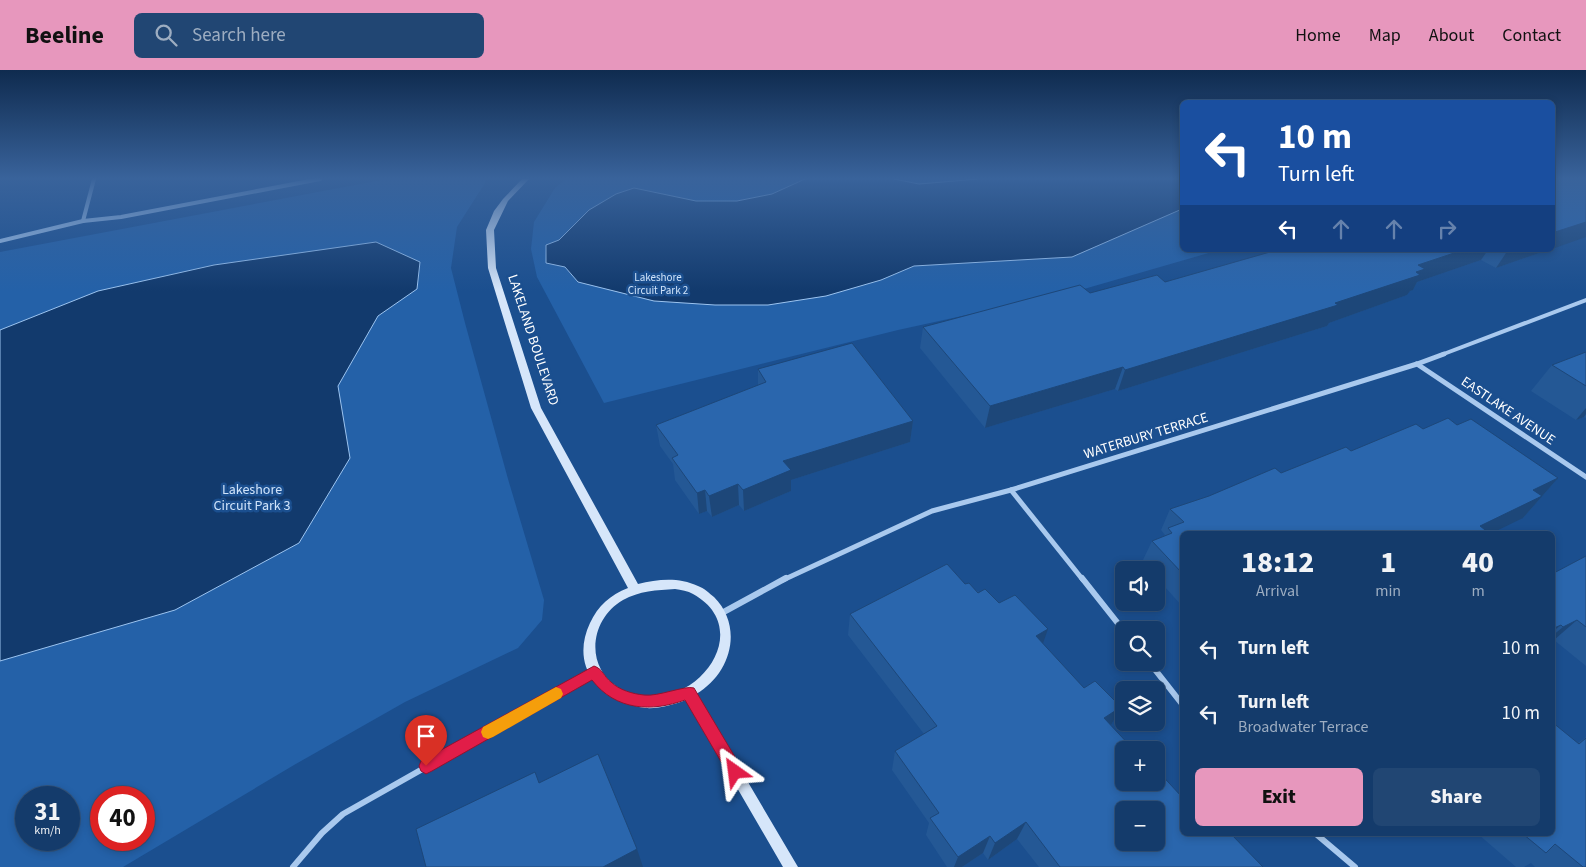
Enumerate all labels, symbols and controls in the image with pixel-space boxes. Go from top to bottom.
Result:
search box [134,13,484,58]
text: Beeline [25,18,104,53]
icon: search [152,21,180,49]
text: Search here [192,22,286,49]
text: Home [1295,23,1341,48]
text: Map [1369,23,1401,48]
text: About [1429,23,1474,48]
text: Contact [1502,23,1561,48]
text: 10 m [1278,112,1352,162]
icon: left [1195,120,1260,185]
text: Turn left [1278,158,1354,190]
icon: left [1274,215,1302,243]
icon: ahead [1327,215,1355,243]
icon: ahead [1380,215,1408,243]
icon: right [1433,215,1461,243]
park label: Lakeshore Circuit Park 2 [628,270,688,298]
street label: LAKELAND BOULEVARD [502,272,564,408]
street label: EASTLAKE AVENUE [1457,372,1559,450]
street label: WATERBURY TERRACE [1081,408,1211,464]
park label: Lakeshore Circuit Park 3 [213,480,291,516]
text: 18:12 [1241,541,1314,584]
text: 1 [1380,541,1396,584]
text: 40 [1462,541,1494,584]
map controls [1115,561,1165,851]
button: sound [1115,561,1165,611]
text: Arrival [1256,580,1299,602]
text: min [1375,580,1401,602]
text: m [1471,580,1485,602]
button: search [1115,621,1165,671]
icon: left [1195,635,1223,663]
text: Turn left [1238,635,1309,662]
text: 10 m [1502,635,1540,662]
button: layers [1115,681,1165,731]
text: Turn left [1238,689,1309,716]
icon: left [1195,700,1223,728]
text: 10 m [1502,700,1540,727]
pin [405,715,447,766]
text: Broadwater Terrace [1238,716,1368,738]
icon: arrive [412,722,440,750]
button: + [1115,741,1165,791]
position arrow [708,745,760,797]
button: Exit [1195,768,1363,826]
button: Share [1373,768,1540,826]
speed limit sign: 40 [90,786,155,851]
text: 31 [34,794,61,830]
button: − [1115,801,1165,851]
text: km/h [34,822,61,839]

